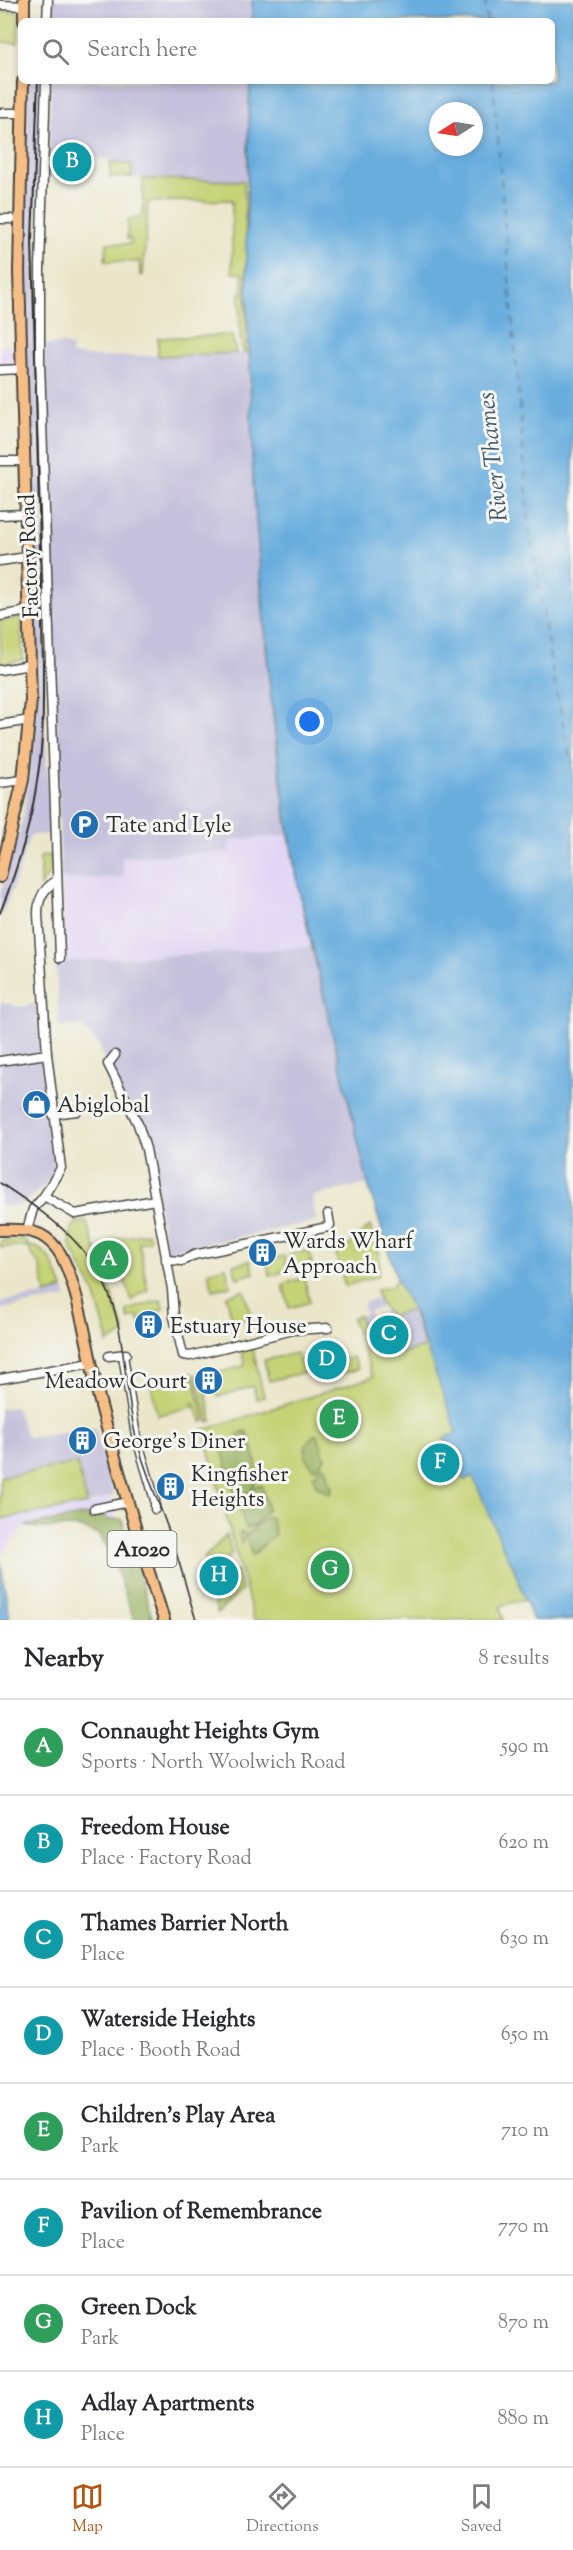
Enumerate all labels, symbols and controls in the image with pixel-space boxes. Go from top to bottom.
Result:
search box [18,18,555,84]
icon: search [39,35,72,68]
text: Search here [87,35,197,67]
north arrow [429,102,483,156]
pin: B [52,140,92,184]
water label: River Thames [470,390,518,523]
street label: Factory Road [13,493,49,619]
your location [295,707,324,736]
parking icon: Tate and Lyle [69,808,101,840]
place label: Tate and Lyle [106,811,232,843]
shop icon: Abiglobal [20,1088,52,1120]
place label: Abiglobal [57,1091,150,1123]
place label: Wards Wharf Approach [283,1227,414,1284]
building icon: Wards Wharf Approach [246,1237,278,1269]
pin: A [90,1238,128,1282]
building icon: Estuary House [133,1309,165,1341]
place label: Estuary House [170,1312,307,1344]
pin: C [370,1312,408,1358]
pin: D [308,1338,346,1382]
building icon: Meadow Court [192,1364,224,1396]
place label: Meadow Court [45,1367,187,1399]
pin: E [320,1396,358,1442]
building icon: George's Diner [66,1424,98,1456]
place label: George's Diner [103,1427,246,1459]
pin: F [420,1440,460,1486]
place label: Kingfisher Heights [191,1460,288,1517]
building icon: Kingfisher Heights [154,1470,186,1502]
road number: A1020 [108,1531,176,1567]
pin: G [310,1548,350,1592]
pin: H [200,1554,238,1598]
text: Nearby [24,1641,104,1678]
text: 8 results [478,1645,549,1674]
text: Connaught Heights Gym [81,1717,320,1749]
text: A [35,1733,52,1762]
text: 590 m [501,1733,549,1762]
text: Sports · North Woolwich Road [81,1749,346,1778]
text: Freedom House [81,1813,230,1845]
text: B [37,1829,50,1858]
text: 620 m [499,1829,549,1858]
text: Place · Factory Road [81,1845,252,1874]
text: Thames Barrier North [81,1909,289,1941]
text: C [35,1925,52,1954]
text: 630 m [500,1925,549,1954]
text: Place [81,1941,125,1970]
text: Waterside Heights [81,2005,255,2037]
text: D [36,2021,51,2050]
text: 650 m [501,2021,549,2050]
text: Place · Booth Road [81,2037,241,2066]
text: Children's Play Area [81,2101,275,2133]
text: E [37,2117,50,2146]
text: 710 m [501,2117,549,2146]
text: Park [81,2133,119,2162]
text: Pavilion of Remembrance [81,2197,322,2229]
text: F [38,2213,49,2242]
text: 770 m [498,2213,549,2242]
text: Place [81,2229,125,2258]
text: Green Dock [81,2293,197,2325]
text: G [35,2309,52,2338]
text: 870 m [498,2309,549,2338]
text: Park [81,2325,119,2354]
text: Adlay Apartments [81,2389,254,2421]
text: H [36,2405,51,2434]
text: 880 m [498,2405,549,2434]
text: Place [81,2421,125,2450]
tab: Map [71,2480,104,2539]
tab: Directions [246,2480,319,2539]
tab: Saved [461,2480,502,2539]

